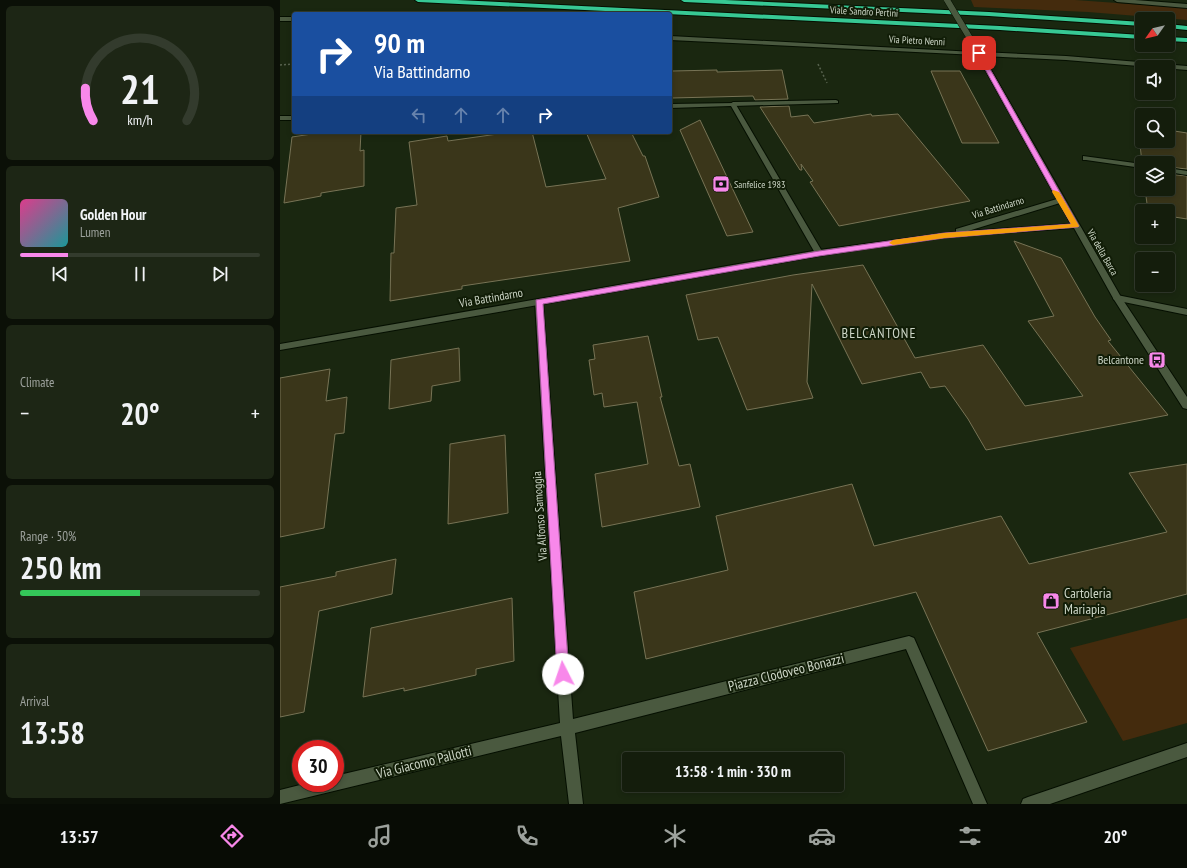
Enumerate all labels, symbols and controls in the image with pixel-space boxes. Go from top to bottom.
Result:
street label: Viale Sandro Pertini [828,3,898,20]
north arrow [1135,12,1175,52]
map controls [1135,12,1175,292]
text: 90 m [374,24,425,61]
icon: right [308,28,360,80]
street label: Via Pietro Nenni [888,32,945,48]
pin [962,36,996,70]
icon: arrive [968,42,990,64]
text: Via Battindarno [374,60,470,83]
button: sound [1135,60,1175,100]
text: 21 [120,62,160,115]
icon: left [408,104,430,126]
icon: ahead [450,104,472,126]
icon: ahead [492,104,514,126]
icon: right [534,104,556,126]
button: search [1135,108,1175,148]
text: km/h [127,109,153,128]
button: layers [1135,156,1175,196]
bank icon: Sanfelice 1983 [711,174,731,194]
place label: Sanfelice 1983 [734,178,785,191]
street label: Via Battindarno [970,193,1026,222]
button: + [1135,204,1175,244]
text: Golden Hour [80,205,147,224]
text: Lumen [80,224,110,241]
street label: Via della Barca [1084,226,1121,278]
button: − [1135,252,1175,292]
icon: previous [49,263,71,285]
icon: pause [129,263,151,285]
icon: next [209,263,231,285]
street label: Via Battindarno [457,285,524,311]
district label: BELCANTONE [842,324,916,342]
bus stop icon: Belcantone [1147,350,1167,370]
place label: Belcantone [1098,352,1144,367]
text: Climate [20,374,54,391]
text: 20° [120,394,160,433]
text: − [20,399,29,427]
text: + [251,399,260,427]
street label: Via Alfonso Samoggia [529,471,550,562]
text: Range · 50% [20,528,76,545]
text: 250 km [20,548,101,587]
place label: Cartoleria Mariapia [1064,584,1111,618]
shop icon: Cartoleria Mariapia [1041,591,1061,611]
street label: Piazza Clodoveo Bonazzi [726,649,846,695]
position arrow [542,653,584,695]
text: Arrival [20,693,49,710]
text: 13:58 [20,713,85,752]
speed limit sign: 30 [292,740,344,792]
street label: Via Giacomo Pallotti [374,741,473,783]
text: 13:58 · 1 min · 330 m [675,762,791,781]
icon: directions [218,822,246,850]
icon: music [366,822,394,850]
icon: phone [513,822,541,850]
icon: climate [661,822,689,850]
icon: car [808,822,836,850]
icon: filters [956,822,984,850]
text: 13:57 [60,825,99,848]
text: 20° [1103,825,1127,848]

